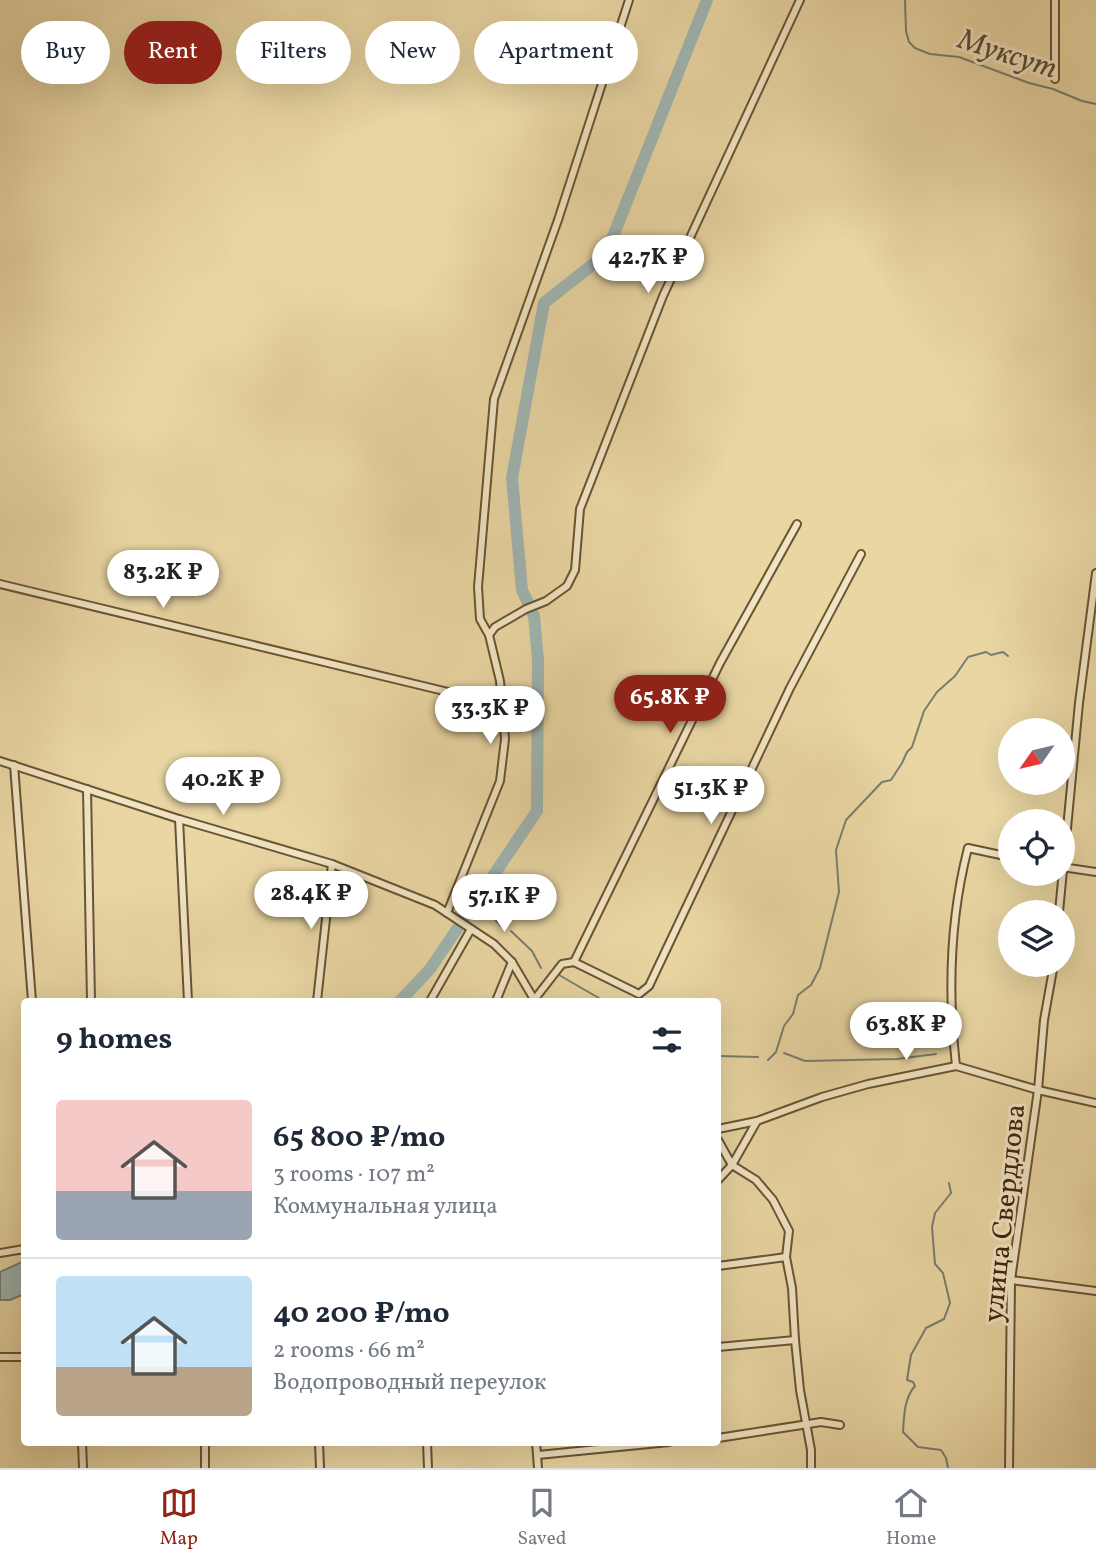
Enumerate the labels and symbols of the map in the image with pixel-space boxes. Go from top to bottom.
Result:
water label: Муксут [952,19,1062,91]
pin: 42.7K ₽ [583,236,713,295]
pin: 83.2K ₽ [98,550,228,610]
pin: 65.8K ₽ [605,676,735,735]
pin: 33.3K ₽ [425,686,555,746]
north arrow [998,718,1074,794]
pin: 40.2K ₽ [158,758,288,817]
pin: 51.3K ₽ [646,766,776,826]
pin: 28.4K ₽ [246,872,376,931]
pin: 57.1K ₽ [439,874,569,934]
pin: 63.8K ₽ [841,1002,971,1062]
street label: улица Свердлова [975,1102,1036,1324]

